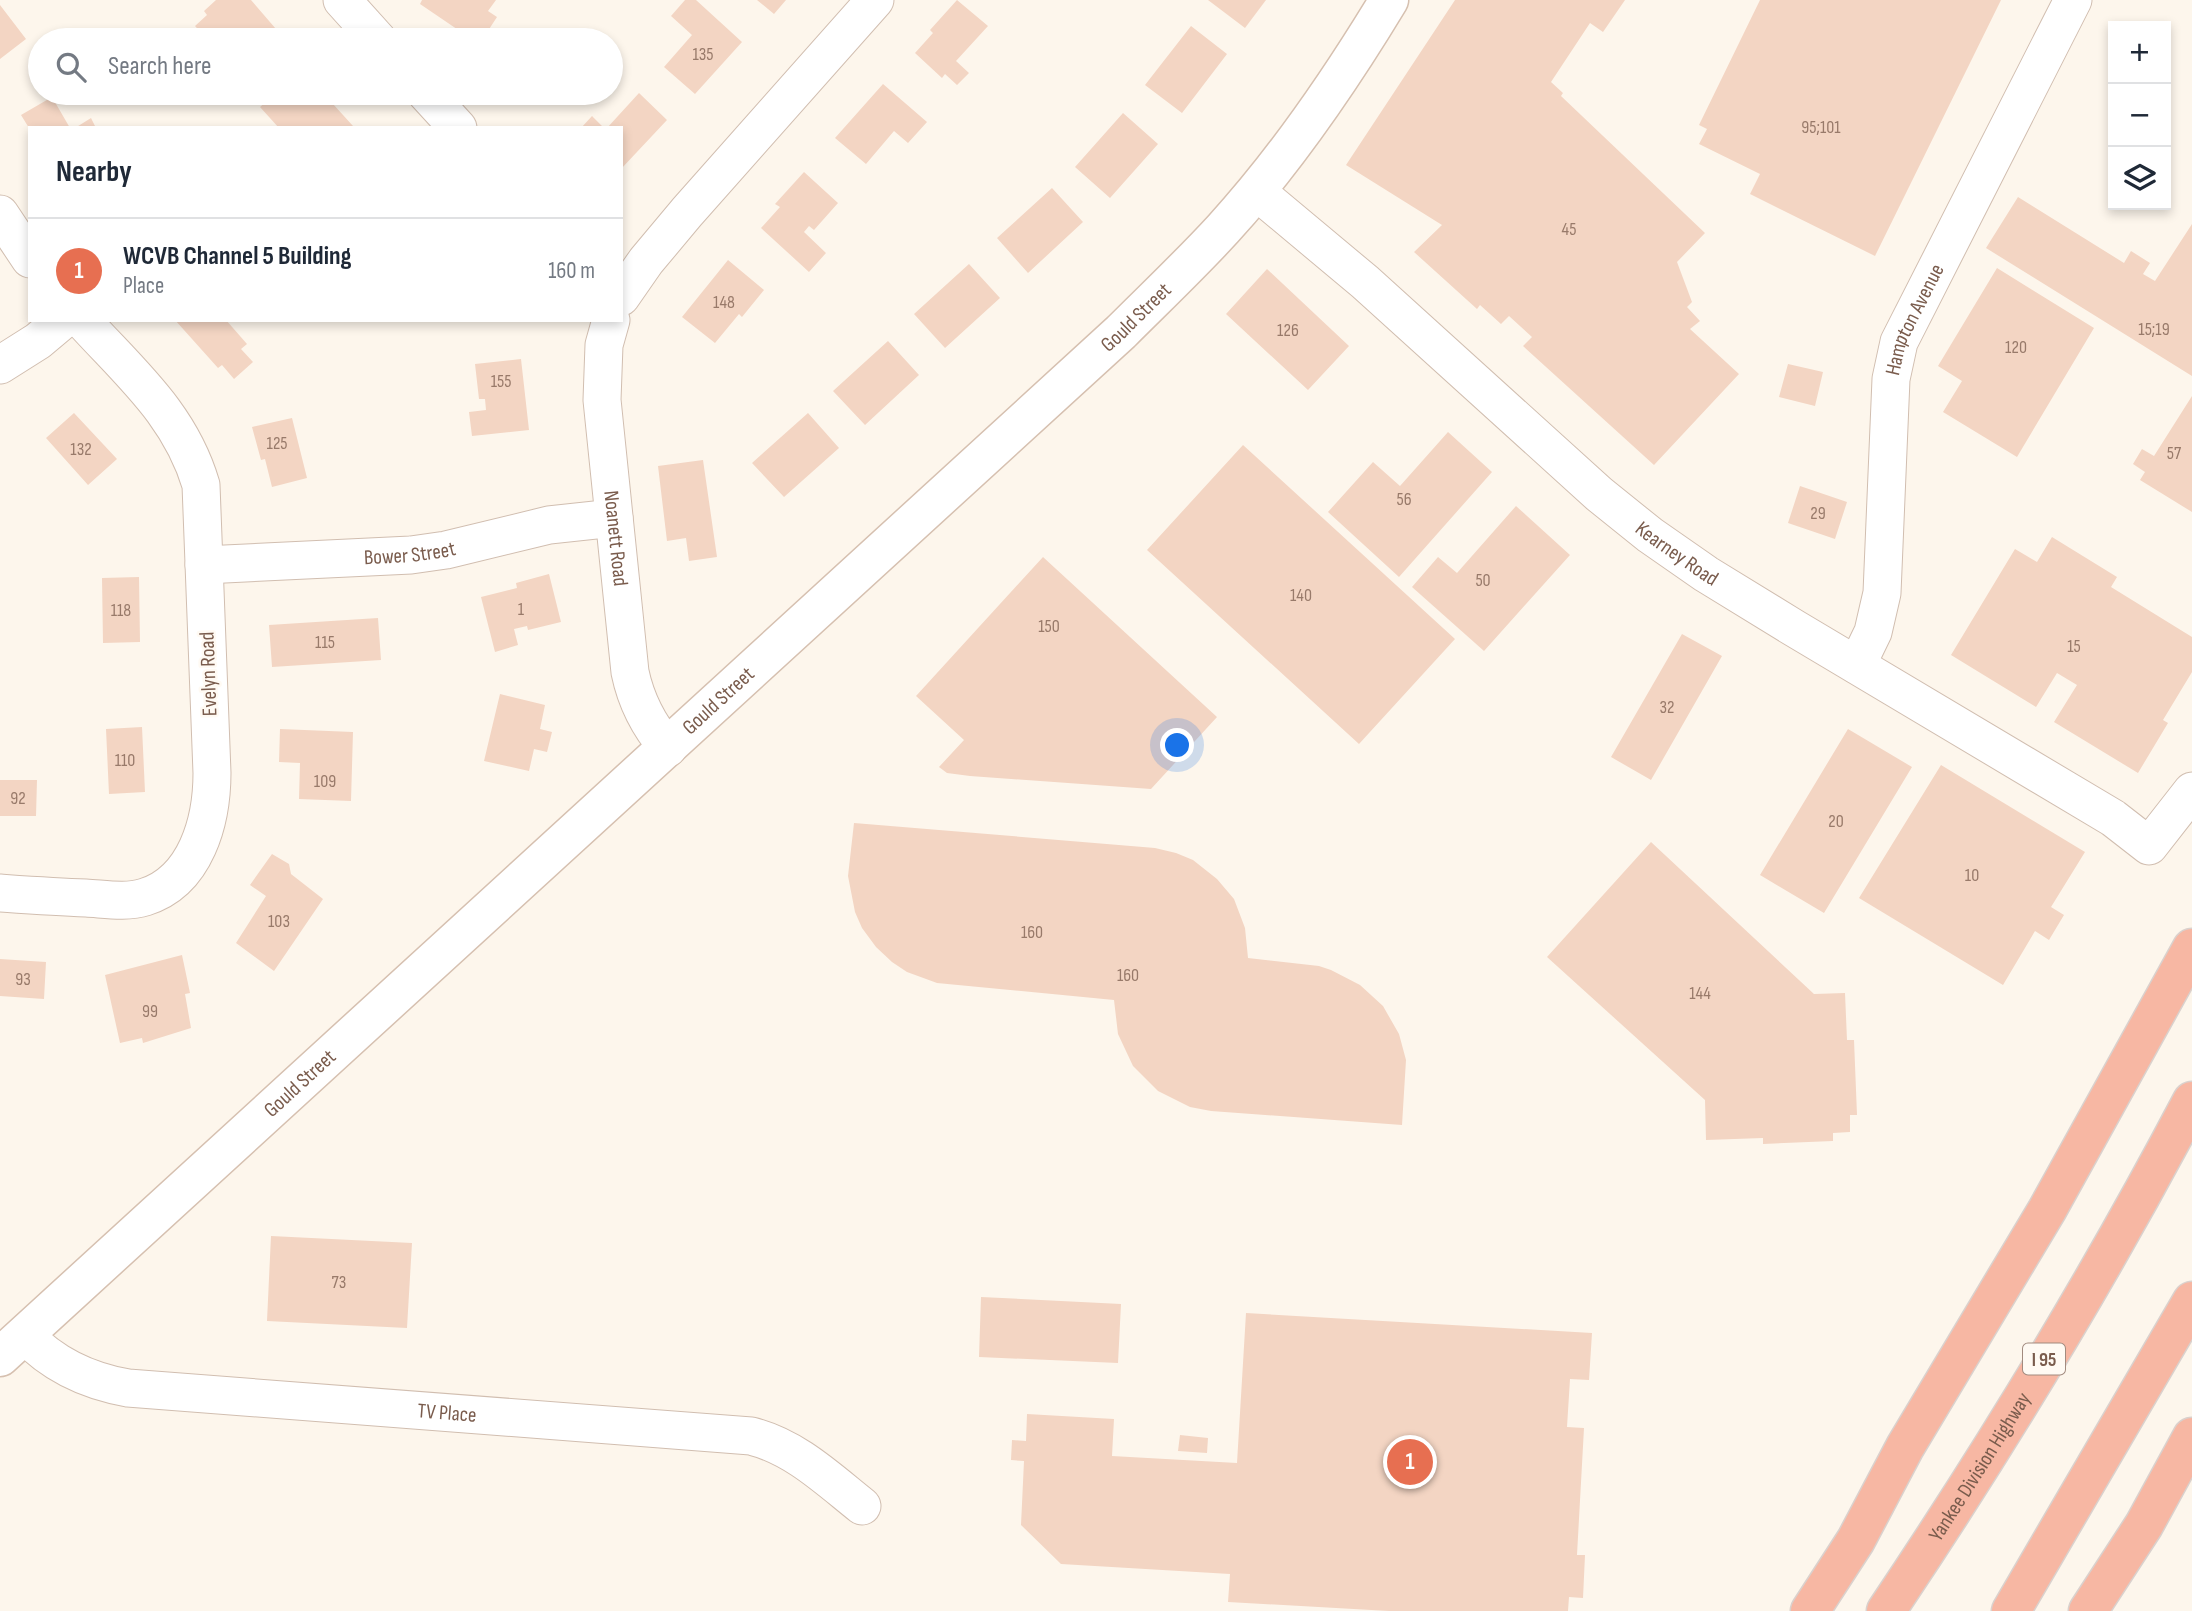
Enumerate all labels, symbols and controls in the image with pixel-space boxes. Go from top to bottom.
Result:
map controls [2108,21,2171,210]
button: + [2108,21,2171,84]
search box [28,28,623,105]
house number: 135 [692,44,714,65]
icon: search [52,48,90,86]
text: Search here [108,51,211,82]
button: − [2108,84,2171,147]
house number: 95;101 [1801,117,1841,138]
button: layers [2108,147,2171,210]
text: Nearby [56,154,132,190]
house number: 45 [1562,219,1576,240]
text: WCVB Channel 5 Building [123,241,351,272]
text: 1 [74,257,84,285]
text: 160 m [548,257,595,285]
street label: Hampton Avenue [1880,260,1950,378]
text: Place [123,272,164,300]
street label: Gould Street [1096,278,1177,357]
house number: 148 [713,292,735,313]
house number: 15;19 [2138,319,2170,340]
house number: 126 [1277,320,1299,341]
house number: 120 [2005,337,2027,358]
house number: 155 [491,371,511,392]
house number: 125 [266,433,288,454]
house number: 132 [70,439,92,460]
house number: 57 [2167,443,2182,464]
street label: Noanett Road [598,489,633,587]
house number: 56 [1396,489,1412,510]
house number: 29 [1810,503,1826,524]
street label: Kearney Road [1630,516,1723,592]
street label: Bower Street [363,536,458,570]
house number: 50 [1475,570,1491,591]
house number: 140 [1290,585,1312,606]
house number: 1 [518,599,525,620]
house number: 118 [111,600,131,621]
house number: 150 [1038,616,1060,637]
street label: Evelyn Road [195,631,222,717]
house number: 115 [315,632,335,653]
house number: 15 [2067,636,2081,657]
street label: Gould Street [677,662,759,740]
house number: 32 [1660,697,1674,718]
your location [1160,728,1194,762]
house number: 110 [115,750,135,771]
house number: 109 [314,771,336,792]
house number: 92 [10,788,26,809]
house number: 20 [1828,811,1844,832]
house number: 10 [1965,865,1979,886]
house number: 103 [268,911,290,932]
house number: 160 [1021,922,1043,943]
house number: 160 [1117,965,1139,986]
house number: 93 [15,969,31,990]
house number: 144 [1689,983,1711,1004]
house number: 99 [142,1001,158,1022]
street label: Gould Street [259,1044,341,1122]
house number: 73 [332,1272,346,1293]
road number: I 95 [2023,1344,2065,1374]
street label: Yankee Division Highway [1924,1388,2036,1546]
street label: TV Place [417,1398,477,1428]
pin: 1 [1387,1436,1433,1488]

